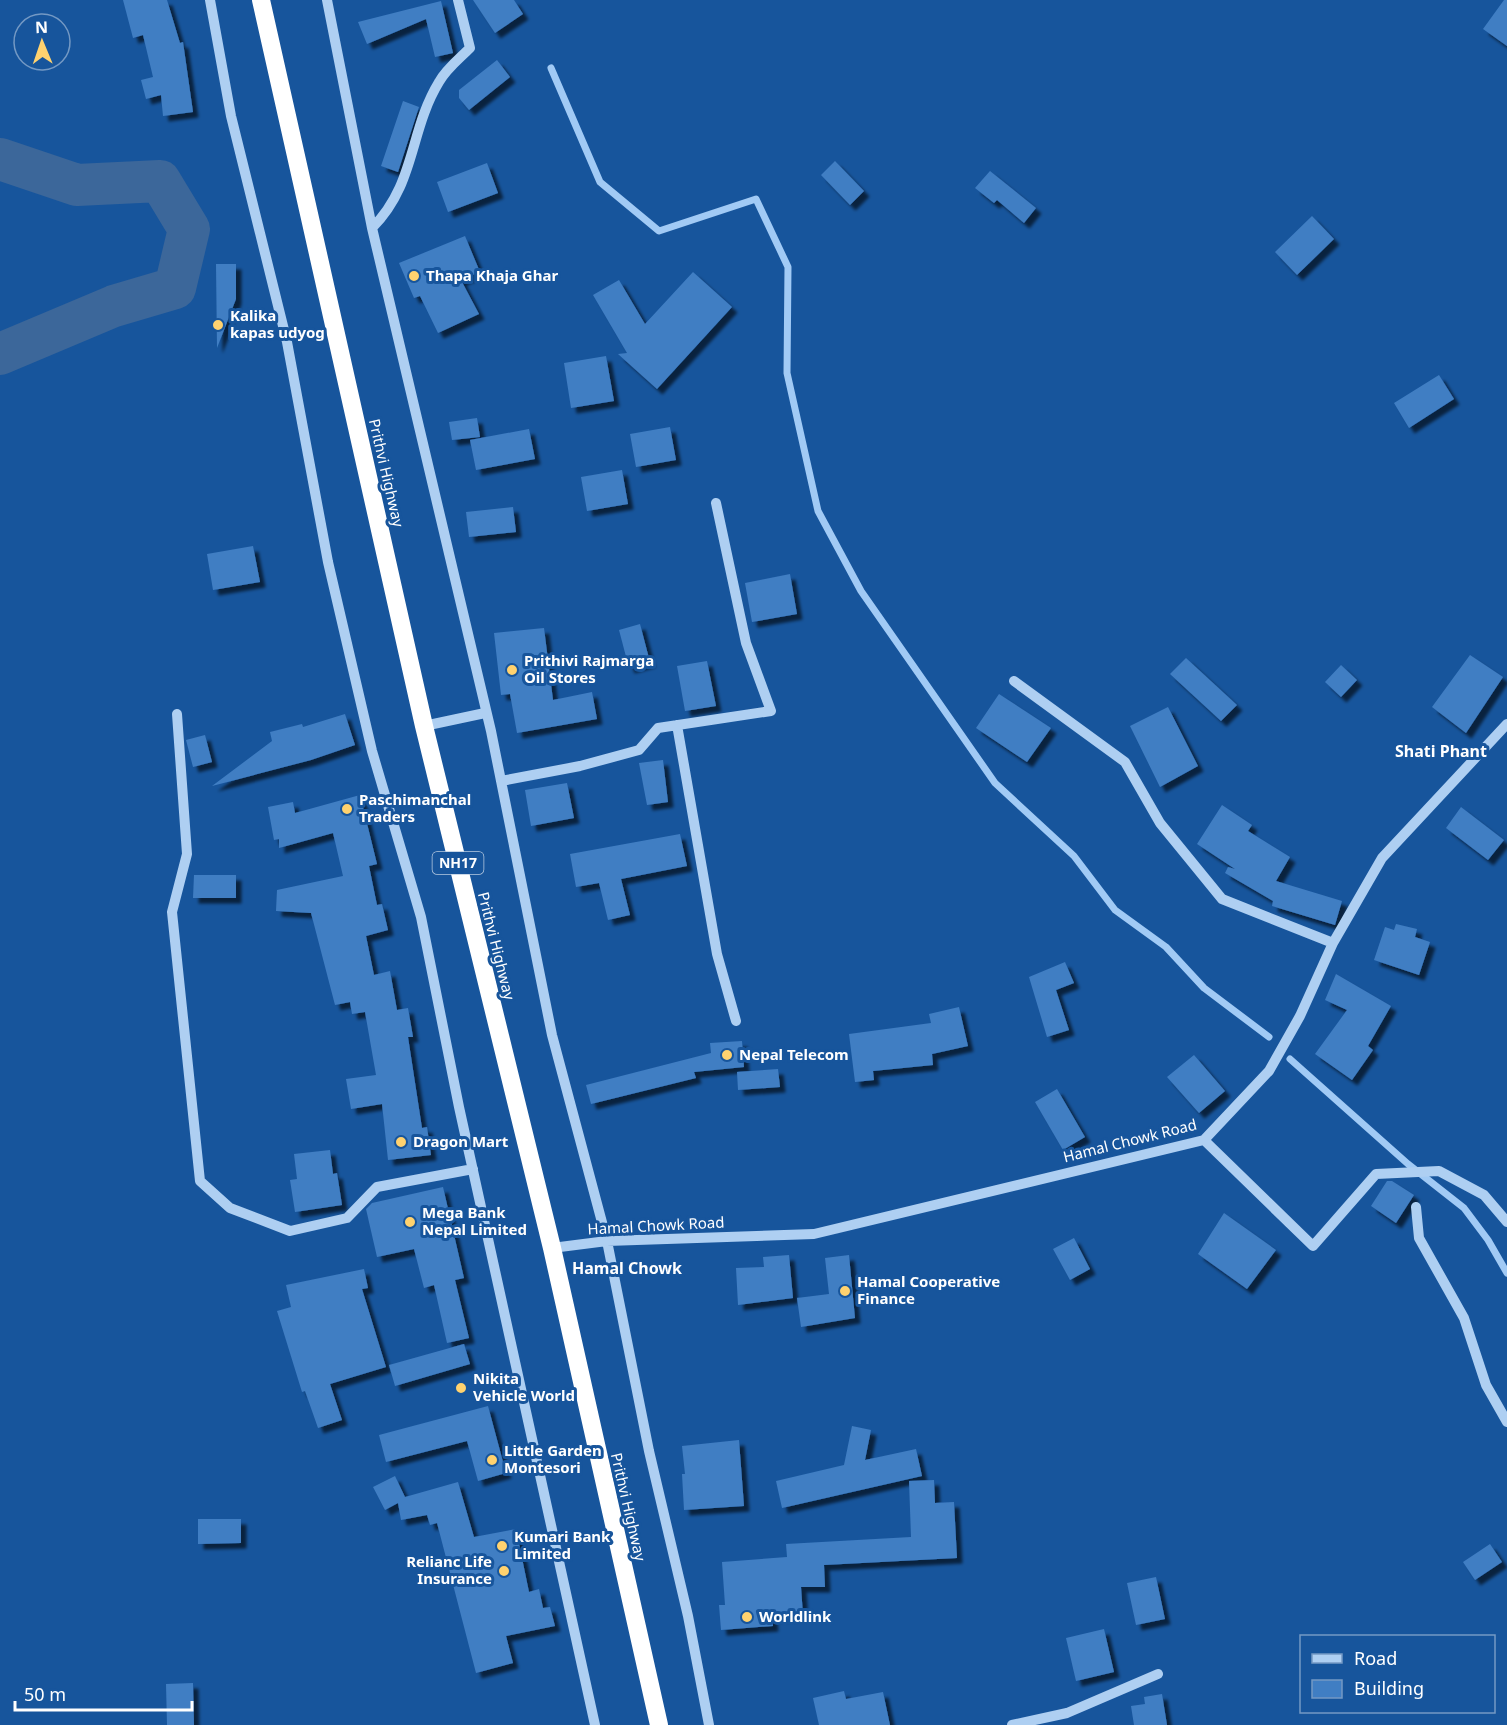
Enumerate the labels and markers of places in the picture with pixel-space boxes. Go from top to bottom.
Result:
place label: Thapa Khaja Ghar [426,265,558,285]
marker: Thapa Khaja Ghar [407,269,421,283]
place label: Kalika kapas udyog [230,305,325,342]
marker: Kalika kapas udyog [211,318,225,332]
place label: Prithivi Rajmarga Oil Stores [524,650,654,687]
marker: Prithivi Rajmarga Oil Stores [505,663,519,677]
place label: Paschimanchal Traders [359,789,471,826]
marker: Paschimanchal Traders [340,802,354,816]
place label: Nepal Telecom [739,1044,849,1064]
marker: Nepal Telecom [720,1048,734,1062]
place label: Dragon Mart [413,1131,509,1151]
marker: Dragon Mart [394,1135,408,1149]
place label: Mega Bank Nepal Limited [422,1202,527,1239]
marker: Mega Bank Nepal Limited [403,1215,417,1229]
place label: Hamal Cooperative Finance [857,1271,1000,1308]
marker: Hamal Cooperative Finance [838,1284,852,1298]
place label: Nikita Vehicle World [473,1368,575,1405]
marker: Nikita Vehicle World [454,1381,468,1395]
place label: Little Garden Montesori [504,1440,602,1477]
marker: Little Garden Montesori [485,1453,499,1467]
place label: Kumari Bank Limited [514,1526,611,1563]
marker: Kumari Bank Limited [495,1539,509,1553]
place label: Relianc Life Insurance [406,1551,492,1588]
marker: Relianc Life Insurance [497,1564,511,1578]
place label: Worldlink [759,1606,832,1626]
marker: Worldlink [740,1610,754,1624]

